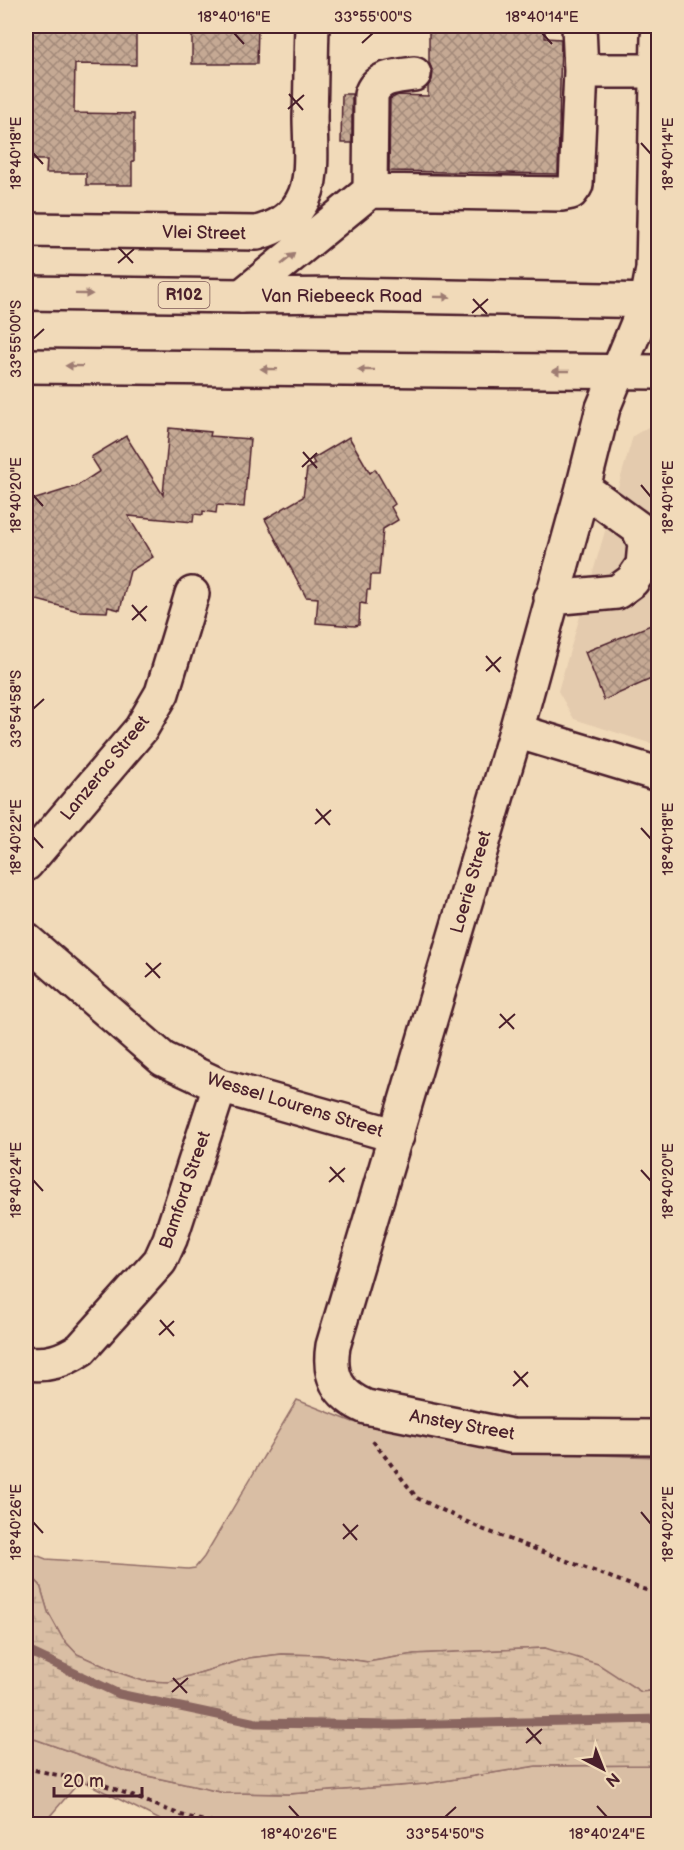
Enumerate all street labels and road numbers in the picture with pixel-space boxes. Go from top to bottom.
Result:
street label: Vlei Street [162,222,247,244]
road number: R102 [158,282,210,308]
street label: Van Riebeeck Road [262,286,422,307]
street label: Lanzerac Street [56,711,154,825]
street label: Loerie Street [446,828,496,936]
street label: Wessel Lourens Street [204,1068,386,1142]
street label: Bamford Street [155,1128,215,1252]
street label: Anstey Street [408,1405,517,1445]

